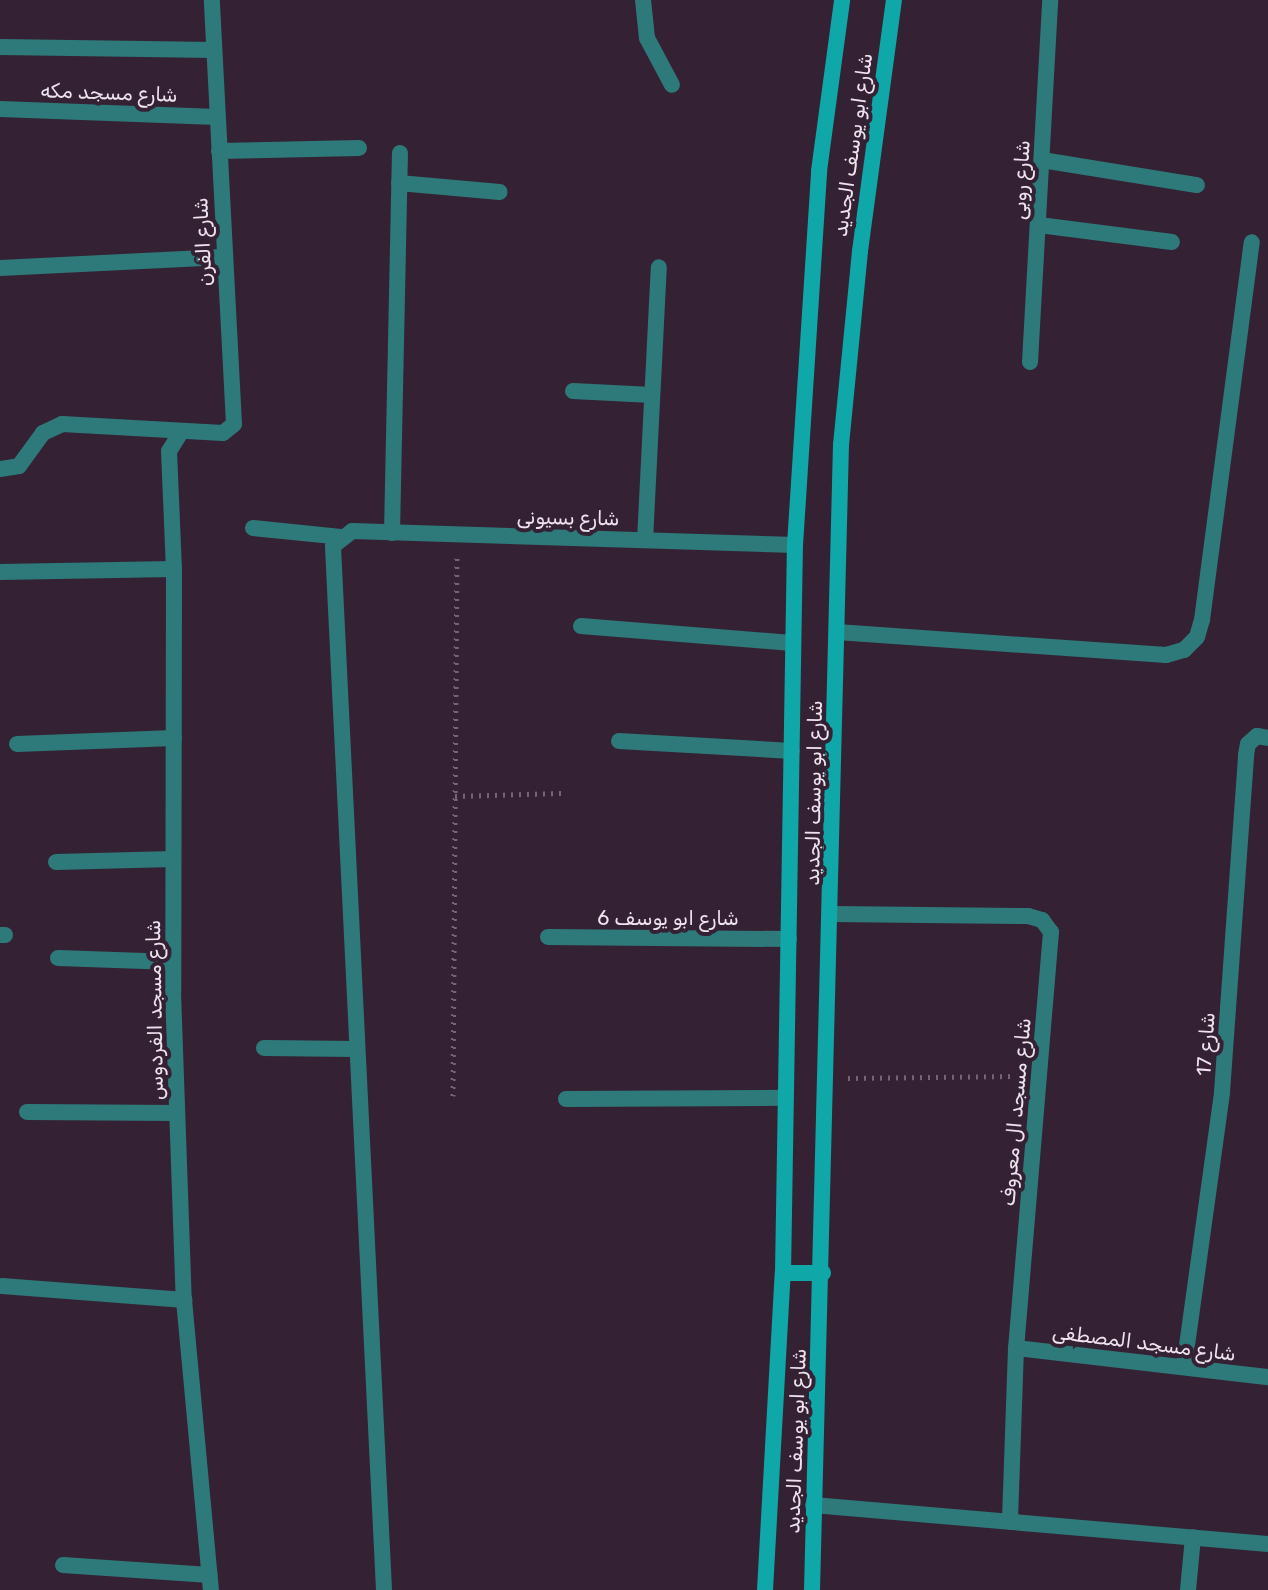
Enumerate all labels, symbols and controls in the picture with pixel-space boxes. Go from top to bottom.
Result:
street label: شارع ابو يوسف الجديد [828,52,878,238]
street label: شارع مسجد مكه [40,79,178,107]
street label: شارع روبى [1007,140,1035,220]
street label: شارع الفرن [189,197,217,287]
street label: شارع بسيونى [516,505,620,531]
street label: شارع ابو يوسف الجديد [800,700,828,886]
street label: شارع ابو يوسف 6 [597,906,739,930]
street label: شارع مسجد الفردوس [141,920,169,1100]
street label: شارع 17 [1192,1011,1220,1077]
street label: شارع مسجد ال معروف [996,1017,1036,1207]
street label: شارع مسجد المصطفى [1051,1320,1237,1366]
street label: شارع ابو يوسف الجديد [781,1348,811,1534]

